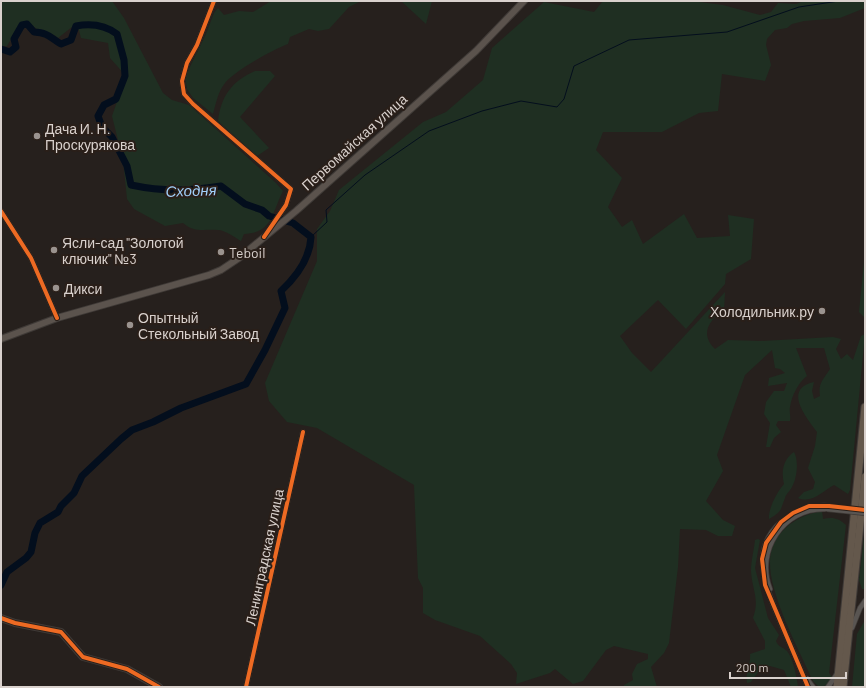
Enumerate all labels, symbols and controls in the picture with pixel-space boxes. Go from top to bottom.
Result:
street label: Первомайская улица [298,90,410,194]
place label: Дача И. Н. Проскурякова [45,120,135,153]
marker: Дача И. Н. Проскурякова [32,131,42,141]
water label: Сходня [165,180,217,200]
place label: Ясли-сад "Золотой ключик" №3 [62,234,184,267]
place label: Teboil [229,244,265,261]
marker: Ясли-сад "Золотой ключик" №3 [49,245,59,255]
marker: Teboil [216,247,226,257]
place label: Дикси [64,280,102,297]
marker: Дикси [51,283,61,293]
place label: Холодильник.ру [710,303,814,320]
marker: Холодильник.ру [817,306,827,316]
place label: Опытный Стекольный Завод [138,309,259,342]
marker: Опытный Стекольный Завод [125,320,135,330]
street label: Ленинградская улица [241,487,287,627]
scale bar [730,654,846,680]
text: 200 m [736,660,768,674]

